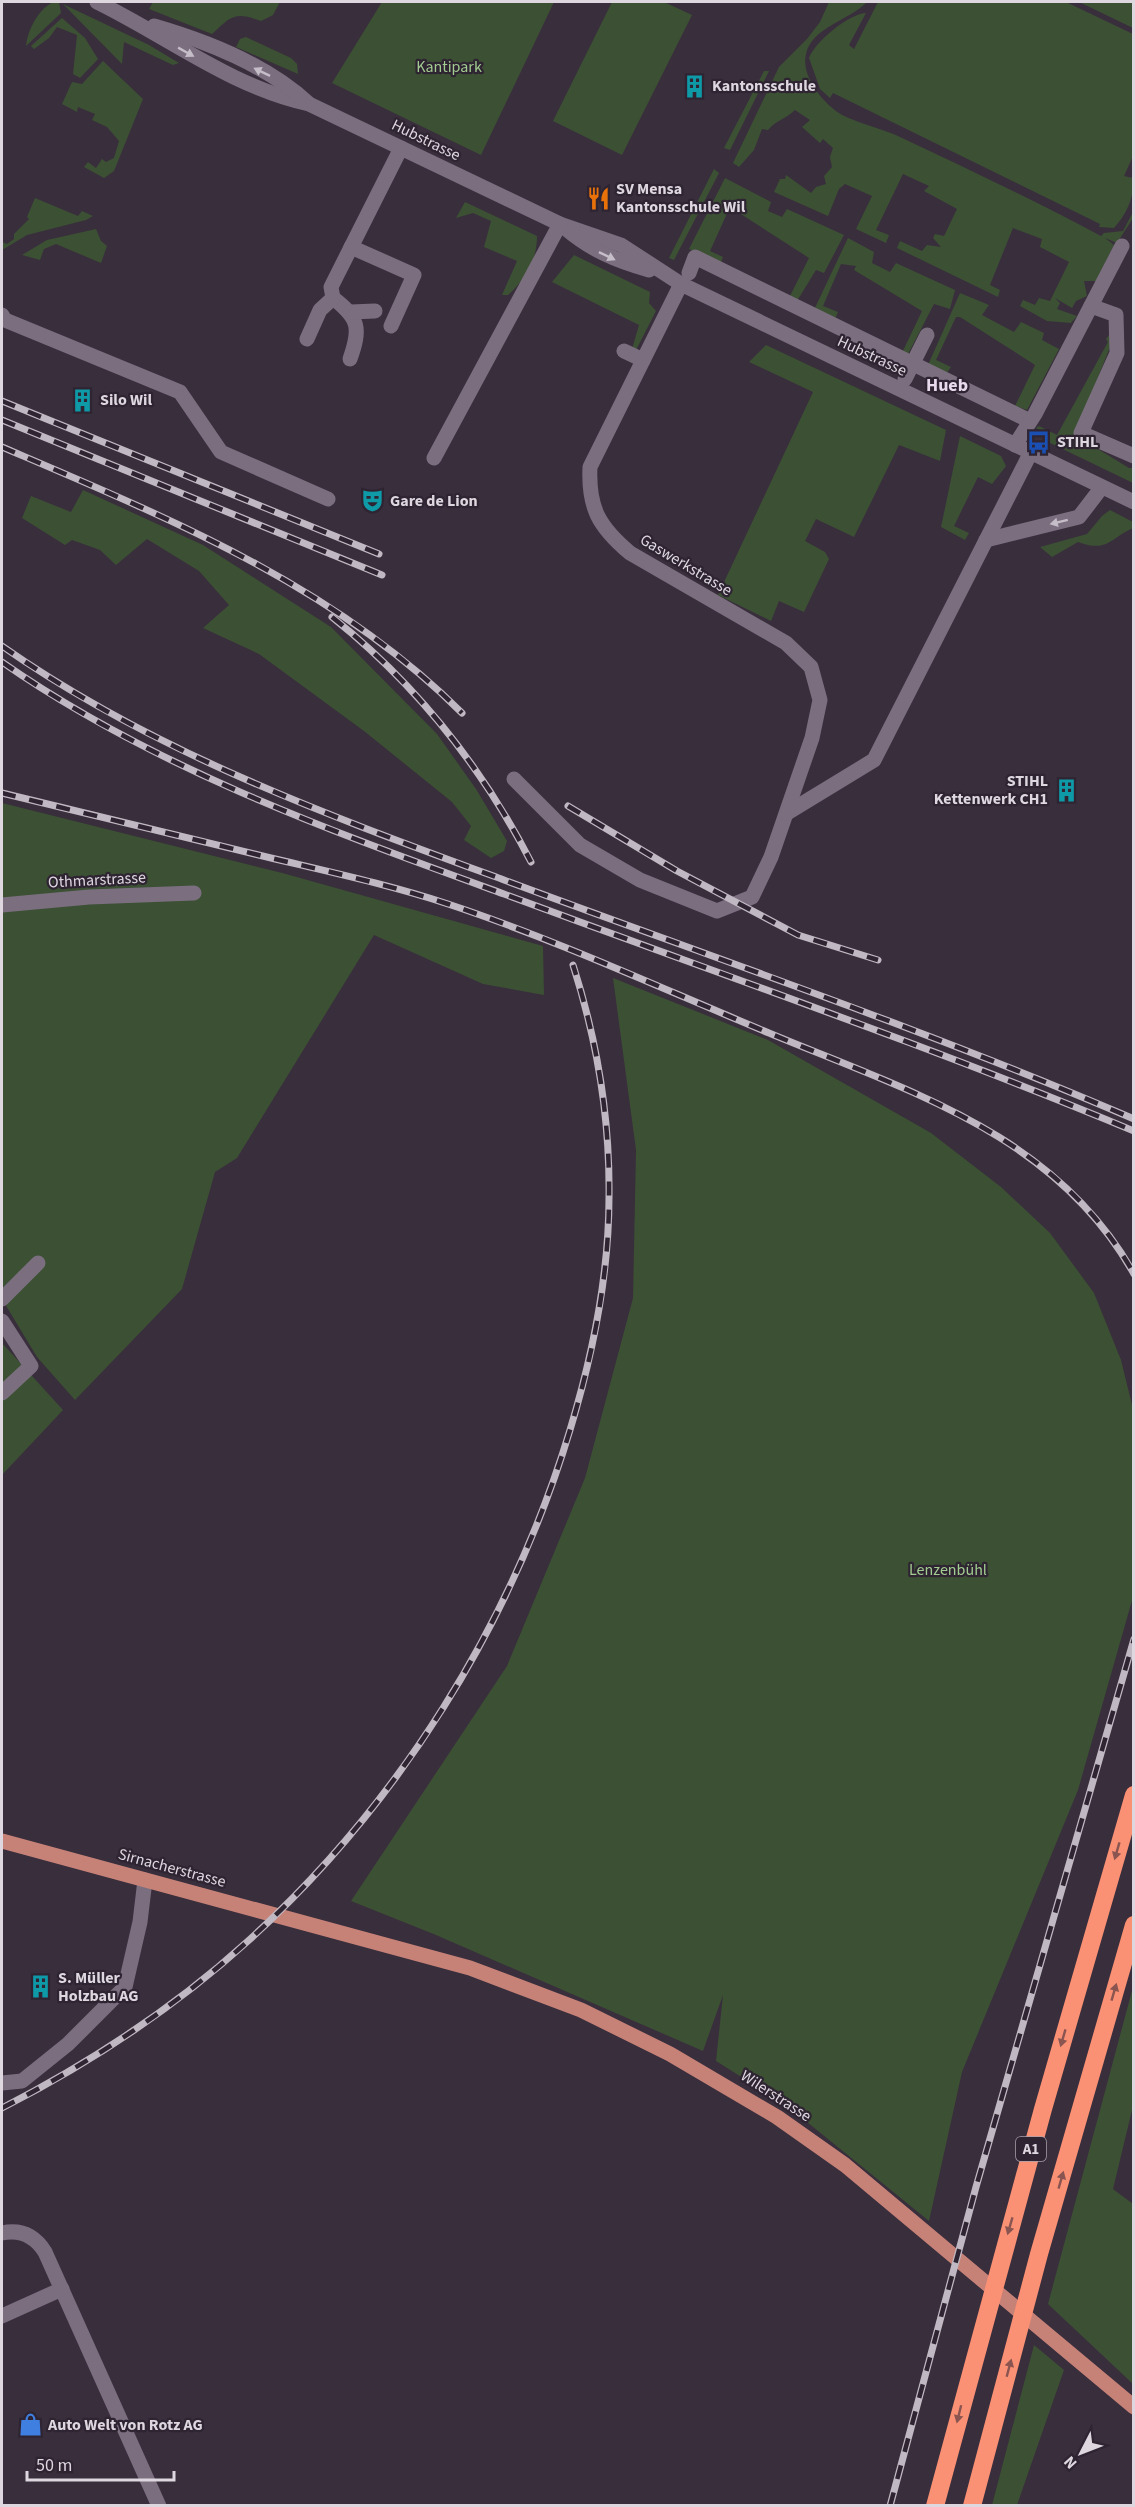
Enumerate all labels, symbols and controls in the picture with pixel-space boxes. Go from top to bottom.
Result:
one-way arrow [178,47,195,57]
park label: Kantipark [416,56,482,78]
one-way arrow [254,67,271,76]
building icon: Kantonsschule [681,73,707,99]
place label: Kantonsschule [712,75,816,97]
street label: Hubstrasse [388,114,464,166]
place label: SV Mensa Kantonsschule Wil [616,178,746,218]
restaurant icon: SV Mensa Kantonsschule Wil [585,185,611,211]
one-way arrow [598,252,615,261]
street label: Hubstrasse [834,330,910,382]
district label: Hueb [926,373,968,398]
building icon: Silo Wil [69,387,95,413]
place label: Silo Wil [100,389,152,411]
bus stop icon: STIHL [1026,429,1052,455]
place label: STIHL [1057,431,1098,453]
theatre icon: Gare de Lion [359,488,385,514]
place label: Gare de Lion [390,490,478,512]
one-way arrow [1050,517,1068,527]
street label: Gaswerkstrasse [636,529,736,601]
place label: STIHL Kettenwerk CH1 [934,770,1048,810]
building icon: STIHL Kettenwerk CH1 [1053,777,1079,803]
street label: Othmarstrasse [48,866,147,894]
park label: Lenzenbühl [909,1559,987,1581]
one-way arrow [1112,1842,1121,1860]
street label: Sirnacherstrasse [116,1843,228,1893]
place label: S. Müller Holzbau AG [58,1967,139,2007]
building icon: S. Müller Holzbau AG [27,1974,53,2000]
one-way arrow [1110,1983,1120,2001]
one-way arrow [1058,2030,1067,2048]
street label: Wilerstrasse [736,2065,816,2127]
road number: A1 [1016,2137,1046,2161]
one-way arrow [1057,2171,1066,2189]
one-way arrow [1005,2217,1014,2235]
one-way arrow [1004,2359,1014,2377]
one-way arrow [954,2405,964,2424]
shop icon: Auto Welt von Rotz AG [17,2412,43,2438]
place label: Auto Welt von Rotz AG [47,2414,203,2436]
north arrow [1051,2423,1111,2483]
scale bar [27,2444,174,2482]
text: N [1059,2451,1082,2474]
text: 50 m [36,2453,72,2478]

